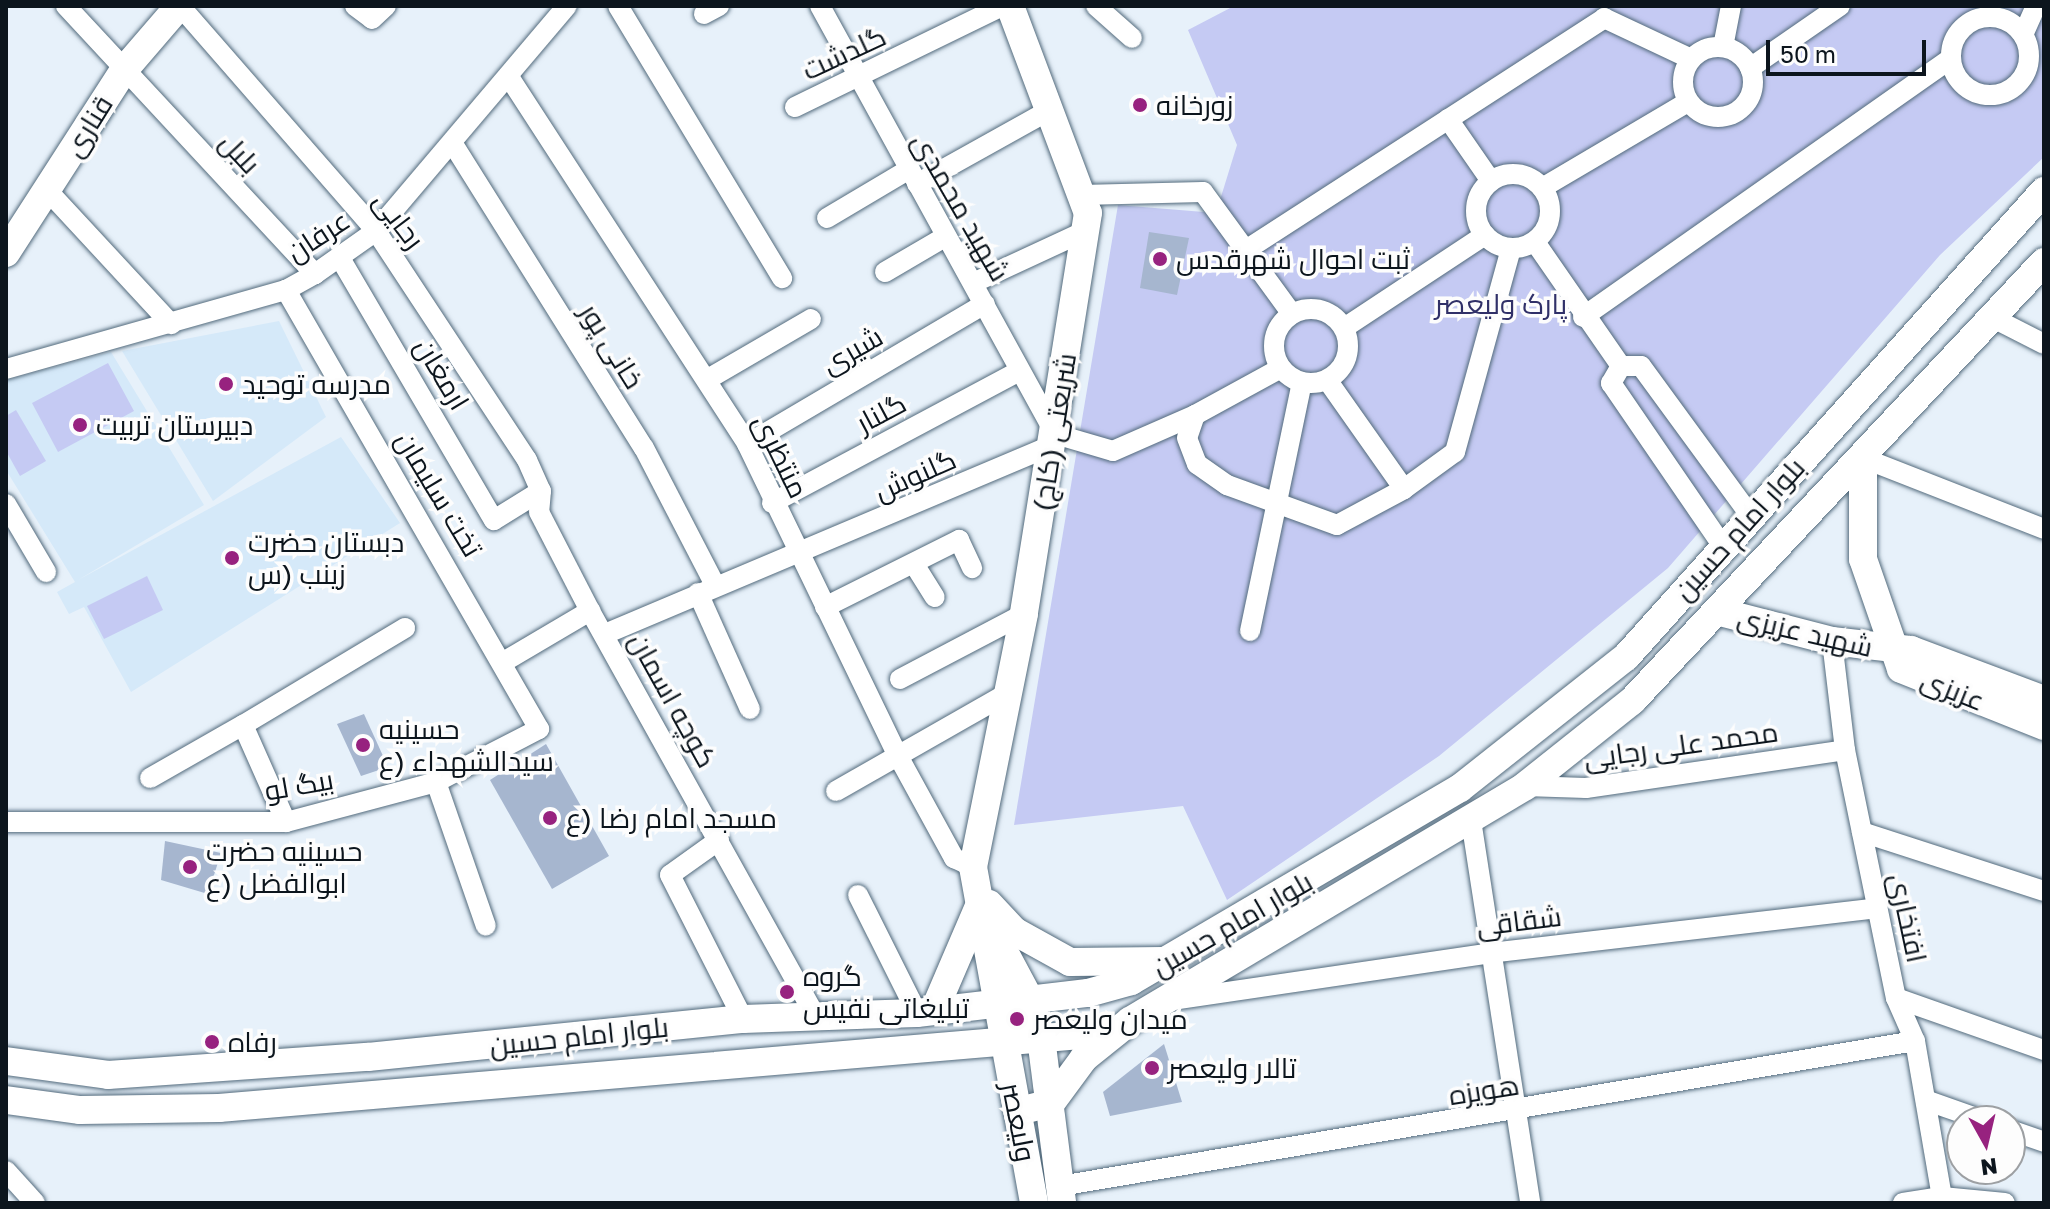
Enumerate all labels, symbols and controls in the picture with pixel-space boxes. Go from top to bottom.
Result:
street label: گلدشت [797,19,891,87]
scale bar [1770,24,1930,74]
text: 50 m [1780,39,1836,68]
place label: زورخانه [1156,88,1233,122]
street label: قناری [56,89,120,163]
marker: زورخانه [1131,96,1149,114]
street label: بلبل [213,125,267,181]
street label: شهید محمدی [905,127,1017,287]
street label: رجایی [367,185,431,255]
street label: عرفان [280,203,356,269]
place label: ثبت احوال شهرقدس [1176,242,1410,276]
marker: ثبت احوال شهرقدس [1151,250,1169,268]
park label: پارک ولیعصر [1435,287,1567,321]
street label: خانی پور [573,297,651,395]
street label: شیری [816,319,888,381]
street label: ارمغان [408,332,476,416]
street label: شریعتی (کاج) [1025,351,1083,513]
place label: مدرسه توحید [242,367,391,401]
marker: مدرسه توحید [217,375,235,393]
street label: گلنار [850,386,912,440]
place label: دبیرستان تربیت [96,408,253,442]
street label: منتظری [746,409,816,503]
marker: دبیرستان تربیت [71,416,89,434]
street label: تخت سلیمان [389,425,489,563]
street label: گلنوش [869,442,961,508]
street label: بلوار امام حسین [1666,451,1812,607]
place label: دبستان حضرت زینب (س [248,525,404,591]
marker: دبستان حضرت زینب (س [223,549,241,567]
street label: شهید عزیزی [1734,600,1876,664]
street label: کوچه اسمان [622,627,724,773]
street label: عزیزی [1916,662,1990,718]
place label: حسینیه سیدالشهداء (ع [379,712,554,778]
street label: محمد علی رجایی [1582,715,1780,775]
marker: حسینیه سیدالشهداء (ع [354,736,372,754]
street label: بیگ لو [262,762,336,808]
place label: مسجد امام رضا (ع [566,801,777,835]
marker: مسجد امام رضا (ع [541,809,559,827]
place label: حسینیه حضرت ابوالفضل (ع [206,834,362,900]
marker: حسینیه حضرت ابوالفضل (ع [181,858,199,876]
street label: بلوار امام حسین [1146,864,1318,984]
street label: افتخاری [1882,870,1934,966]
street label: شقاقی [1475,899,1563,943]
place label: گروه تبلیغاتی نفیس [803,959,969,1025]
marker: گروه تبلیغاتی نفیس [778,983,796,1001]
place label: میدان ولیعصر [1033,1002,1188,1036]
street label: بلوار امام حسین [488,1010,670,1062]
marker: میدان ولیعصر [1008,1010,1026,1028]
place label: رفاه [228,1025,277,1059]
marker: رفاه [203,1033,221,1051]
place label: تالار ولیعصر [1168,1051,1296,1085]
marker: تالار ولیعصر [1143,1059,1161,1077]
street label: هویزه [1446,1068,1522,1112]
street label: ولیعصر [995,1079,1043,1165]
north arrow [1946,1105,2026,1185]
text: N [1979,1153,1999,1182]

